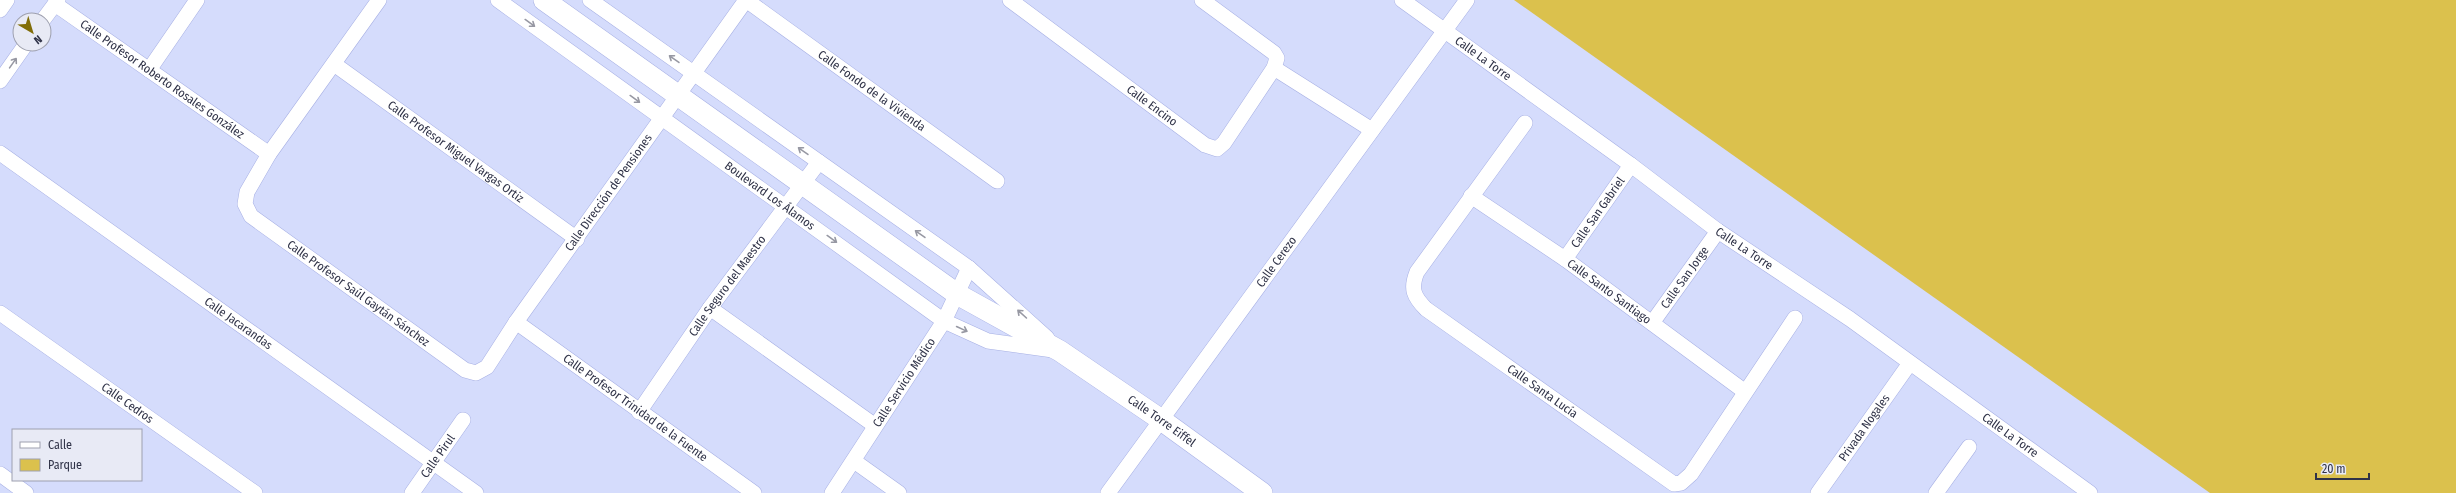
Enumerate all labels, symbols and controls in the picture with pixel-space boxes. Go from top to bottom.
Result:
north arrow [12,12,52,52]
street label: Calle Profesor Roberto Rosales González [78,17,247,142]
one-way arrow [524,19,535,27]
text: N [31,32,44,47]
street label: Calle La Torre [1452,33,1514,83]
street label: Calle Fondo de la Vivienda [815,47,928,134]
one-way arrow [669,55,680,63]
one-way arrow [9,57,17,68]
street label: Calle Encino [1124,82,1180,129]
one-way arrow [630,95,641,103]
street label: Calle Profesor Miguel Vargas Ortiz [385,98,527,206]
street label: Calle Dirección de Pensiones [562,131,655,254]
one-way arrow [798,147,809,155]
street label: Boulevard Los Álamos [722,159,818,233]
street label: Calle San Gabriel [1568,174,1627,250]
street label: Calle La Torre [1713,224,1776,273]
one-way arrow [915,230,926,238]
street label: Calle Seguro del Maestro [686,233,769,339]
street label: Calle Cerezo [1253,234,1299,290]
one-way arrow [827,235,838,243]
street label: Calle Profesor Saúl Gaytán Sánchez [284,237,433,349]
street label: Calle San Jorge [1658,244,1712,311]
street label: Calle Santo Santiago [1565,256,1654,327]
street label: Calle Jacarandas [202,294,275,352]
one-way arrow [1017,310,1027,319]
one-way arrow [956,326,968,333]
street label: Calle Servicio Médico [870,335,938,430]
street label: Calle Profesor Trinidad de la Fuente [560,351,710,464]
street label: Calle Santa Lucía [1505,362,1581,421]
street label: Calle Cedros [99,380,156,426]
street label: Calle Torre Eiffel [1125,392,1198,450]
street label: Privada Nogales [1836,392,1893,464]
street label: Calle La Torre [1979,410,2041,460]
legend [12,429,142,481]
street label: Calle Pirul [418,432,458,481]
text: Calle [48,438,72,452]
scale bar [2316,455,2369,481]
text: Parque [48,458,82,472]
text: 20 m [2322,462,2346,476]

